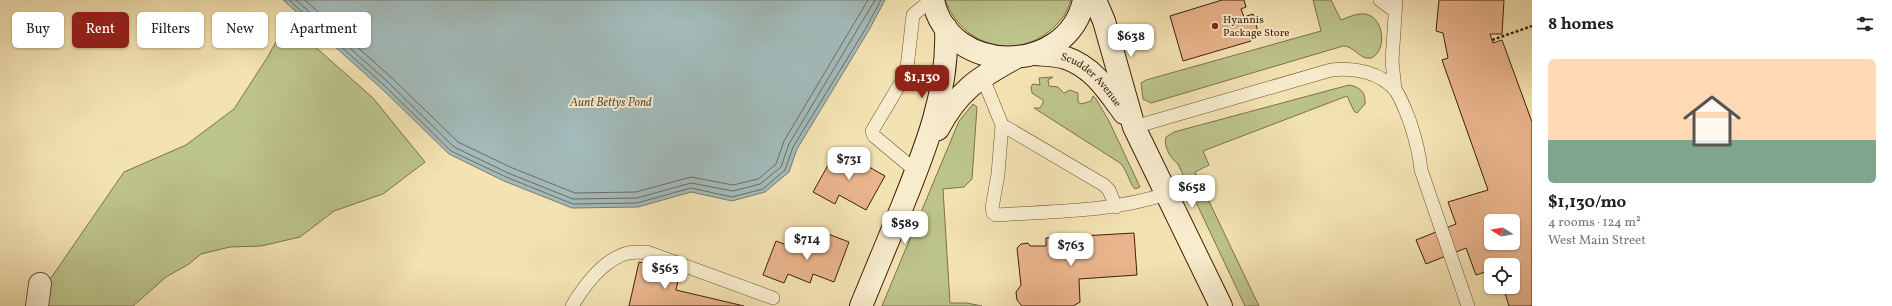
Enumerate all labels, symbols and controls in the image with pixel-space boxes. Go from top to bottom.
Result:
chip: Buy [12,12,64,48]
chip: Rent [72,12,129,48]
chip: Filters [137,12,204,48]
chip: New [212,12,268,48]
chip: Apartment [276,12,371,48]
place label: Hyannis Package Store [1223,13,1290,41]
text: 8 homes [1548,13,1614,36]
icon: filters [1854,13,1876,35]
marker: Hyannis Package Store [1210,21,1220,31]
pin: $638 [1107,24,1155,58]
text: $638 [1117,28,1145,46]
street label: Scudder Avenue [1059,49,1125,110]
pin: $1,130 [889,65,955,99]
text: $1,130 [904,69,940,87]
icon: home [1676,85,1748,157]
water label: Aunt Bettys Pond [569,95,652,111]
pin: $731 [825,147,873,181]
text: $731 [836,151,862,169]
pin: $658 [1168,175,1216,209]
text: $658 [1178,179,1206,197]
text: $1,130/mo [1548,191,1626,214]
pin: $589 [881,211,929,245]
north arrow [1484,214,1520,250]
map controls [1484,214,1520,294]
text: 4 rooms · 124 m² [1548,214,1641,232]
text: $589 [891,215,919,233]
pin: $714 [783,227,831,261]
text: $714 [794,231,820,249]
text: West Main Street [1548,232,1646,250]
pin: $763 [1047,233,1095,267]
text: $763 [1057,237,1085,255]
pin: $563 [641,256,689,290]
button: locate [1484,258,1520,294]
text: $563 [651,260,679,278]

